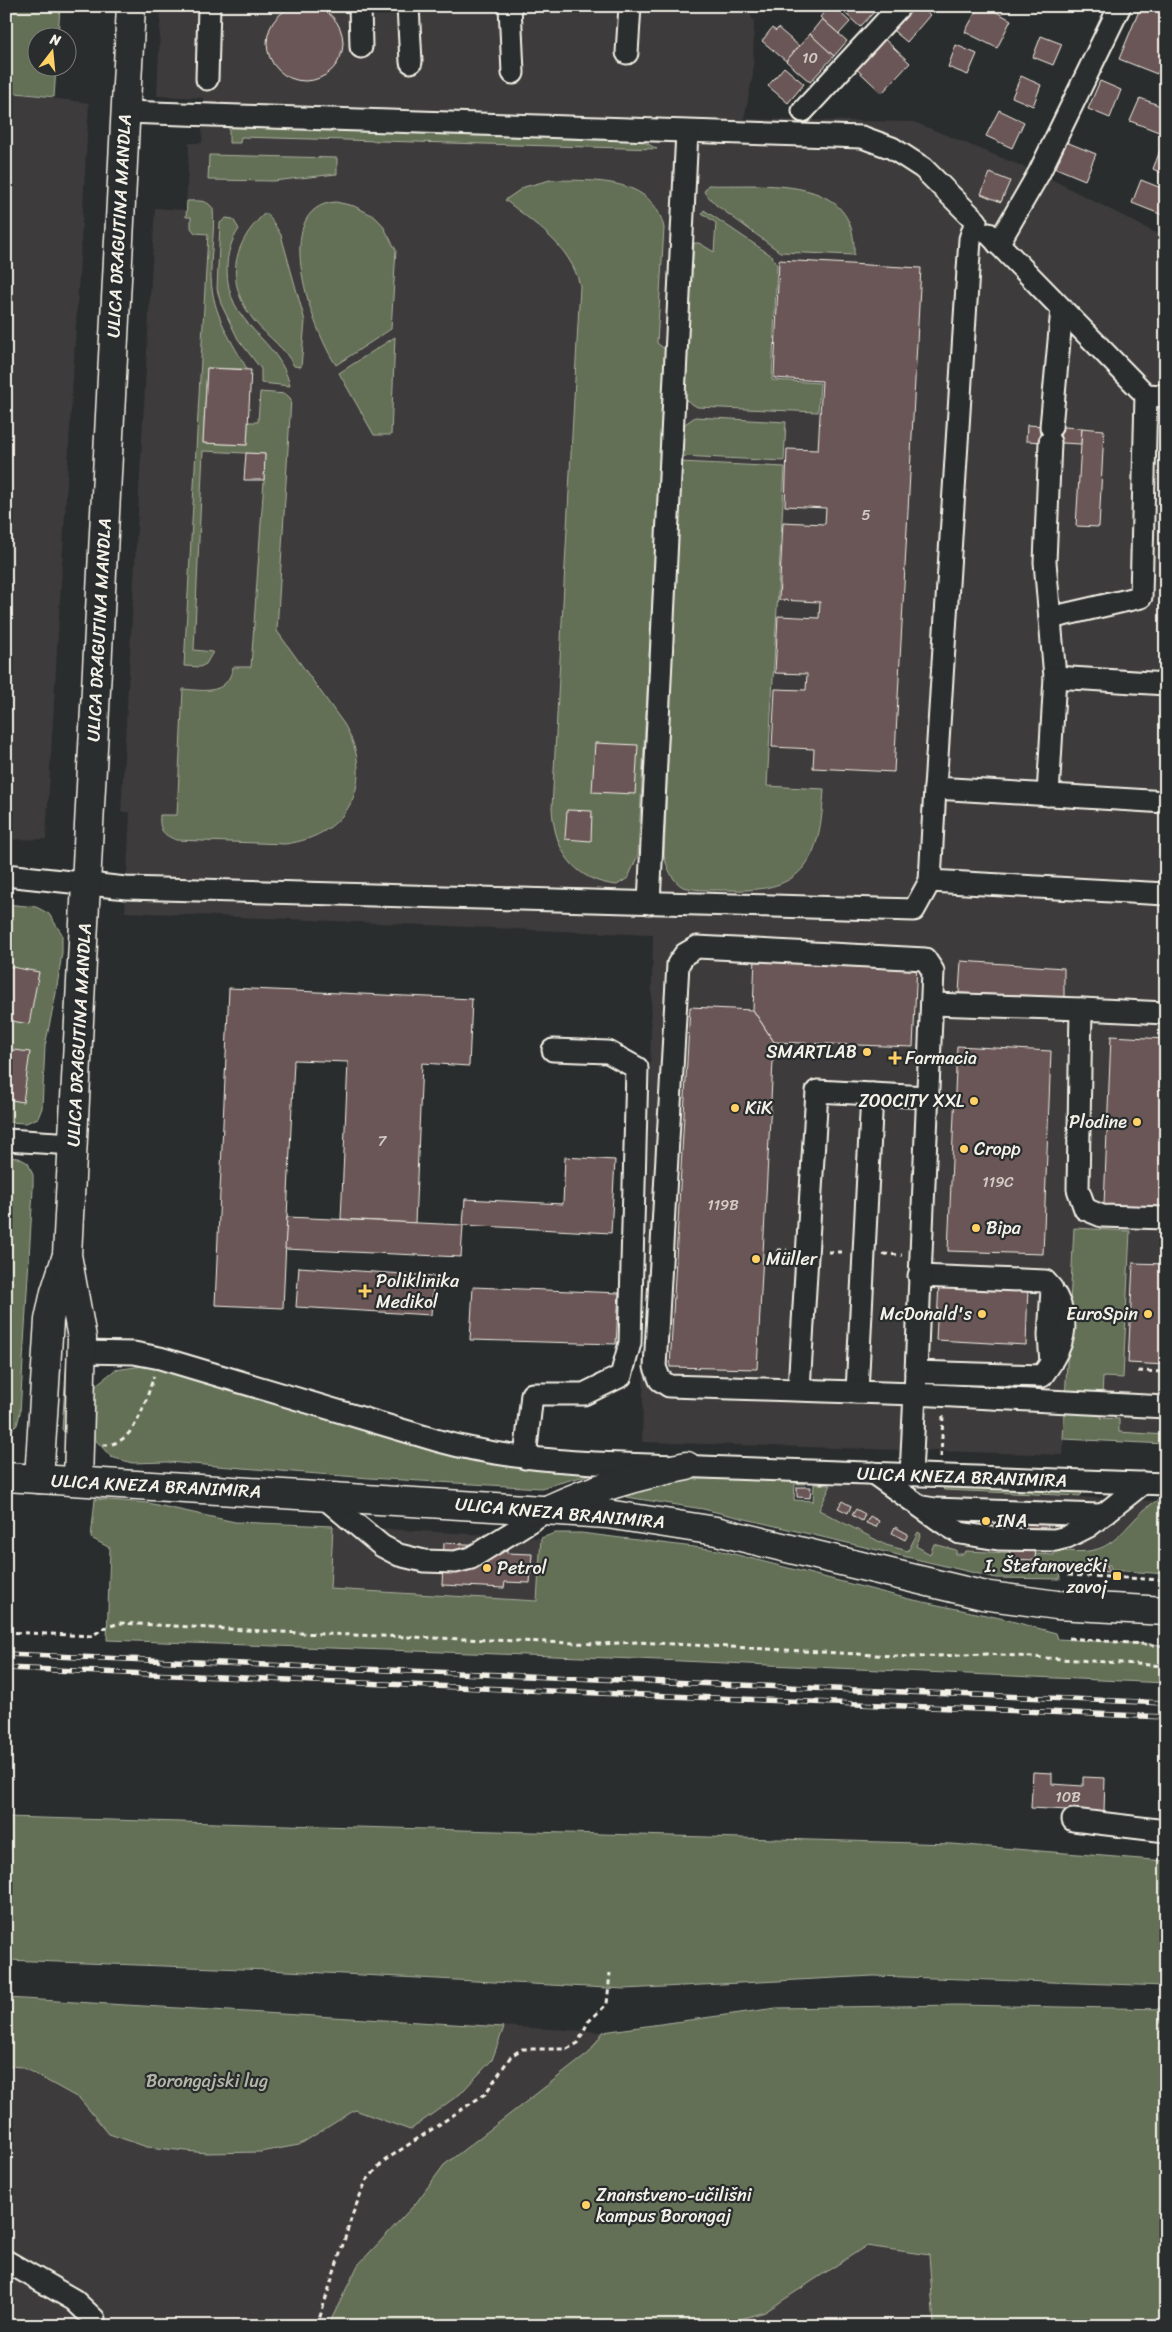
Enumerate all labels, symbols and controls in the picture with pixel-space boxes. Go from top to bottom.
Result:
text: N [46,26,64,53]
north arrow [28,28,78,78]
house number: 10 [802,45,818,71]
street label: ULICA DRAGUTINA MANDLA [97,113,141,339]
house number: 5 [861,502,871,528]
street label: ULICA DRAGUTINA MANDLA [77,517,121,743]
street label: ULICA DRAGUTINA MANDLA [57,922,101,1148]
place label: SMARTLAB [766,1036,857,1068]
place label: Farmacia [905,1042,977,1074]
marker: SMARTLAB [861,1046,873,1058]
marker: Farmacia [889,1052,901,1064]
place label: ZOOCITY XXL [858,1085,965,1117]
place label: KiK [745,1092,773,1124]
marker: ZOOCITY XXL [968,1095,980,1107]
marker: KiK [729,1102,741,1114]
place label: Plodine [1069,1106,1127,1138]
marker: Plodine [1131,1116,1143,1128]
house number: 7 [378,1128,388,1154]
place label: Cropp [974,1133,1021,1165]
marker: Cropp [958,1143,970,1155]
house number: 119C [982,1169,1014,1195]
house number: 119B [707,1192,739,1218]
place label: Bipa [986,1212,1022,1244]
marker: Bipa [970,1222,982,1234]
place label: Müller [766,1243,819,1275]
marker: Müller [750,1253,762,1265]
place label: Poliklinika Medikol [376,1265,460,1318]
marker: Poliklinika Medikol [358,1284,372,1298]
place label: McDonald's [880,1298,973,1330]
place label: EuroSpin [1066,1298,1138,1330]
marker: McDonald's [976,1308,988,1320]
marker: EuroSpin [1142,1308,1154,1320]
street label: ULICA KNEZA BRANIMIRA [856,1457,1068,1497]
street label: ULICA KNEZA BRANIMIRA [50,1465,262,1507]
street label: ULICA KNEZA BRANIMIRA [454,1488,666,1538]
place label: INA [995,1505,1027,1537]
marker: INA [980,1515,992,1527]
place label: I. Štefanovečki zavoj [984,1550,1108,1603]
place label: Petrol [497,1552,548,1584]
marker: Petrol [481,1562,493,1574]
marker: I. Štefanovečki zavoj [1111,1570,1123,1582]
house number: 10B [1055,1784,1081,1810]
park label: Borongajski lug [146,2065,268,2097]
place label: Znanstveno-učilišni kampus Borongaj [596,2179,753,2232]
marker: Znanstveno-učilišni kampus Borongaj [580,2199,592,2211]

